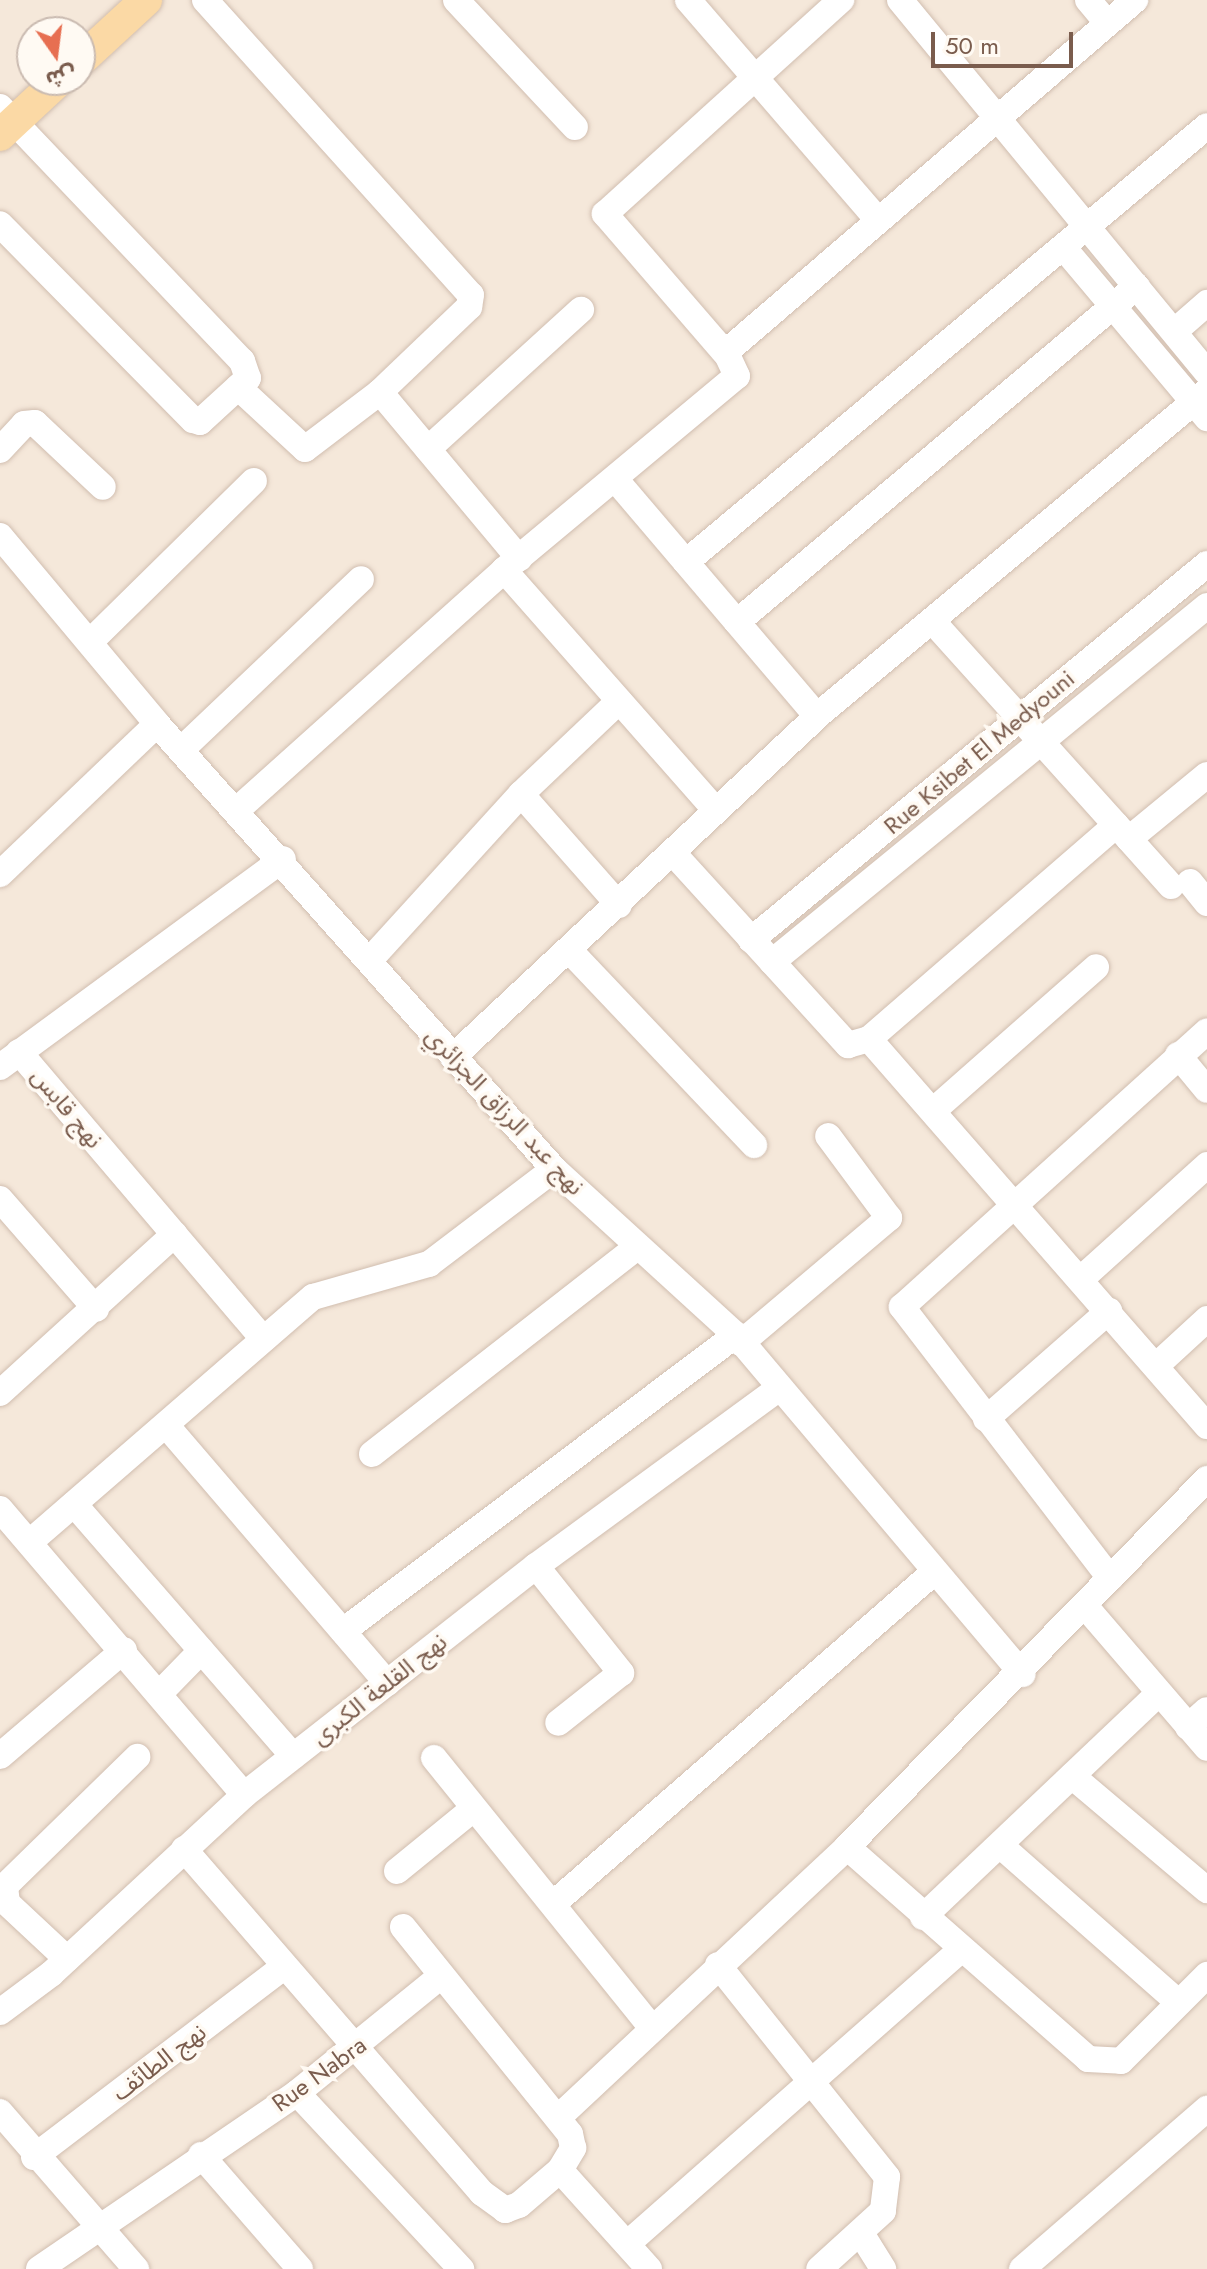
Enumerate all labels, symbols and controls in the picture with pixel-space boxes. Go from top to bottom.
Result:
north arrow [16,16,96,96]
scale bar [935,16,1077,66]
text: 50 m [945,28,999,63]
text: ش [43,58,80,97]
street label: Rue Ksibet El Medyouni [878,664,1080,840]
street label: نهج عبد الرزاق الجزائري [420,1021,590,1201]
street label: نهج قابس [25,1062,109,1154]
street label: نهج القلعة الكبرى [306,1627,452,1751]
street label: نهج الطائف [106,2017,212,2107]
street label: Rue Nabra [266,2030,372,2118]

